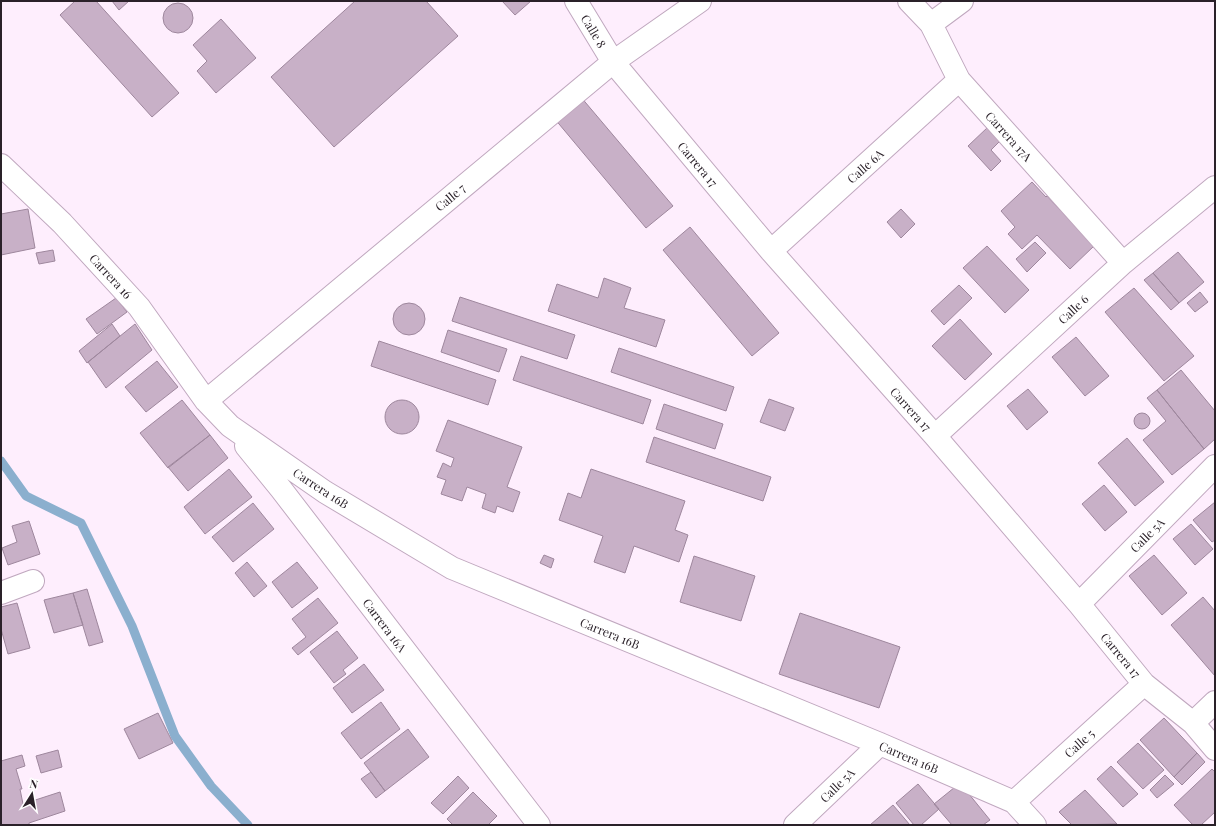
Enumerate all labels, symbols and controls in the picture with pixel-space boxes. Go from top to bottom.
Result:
street label: Calle 8 [578,11,610,51]
street label: Carrera 17A [982,108,1036,165]
street label: Carrera 17 [674,138,722,190]
street label: Calle 6A [843,145,887,187]
street label: Calle 7 [431,180,469,214]
street label: Carrera 16 [86,250,136,302]
street label: Calle 6 [1054,291,1092,327]
street label: Carrera 17 [887,384,935,435]
street label: Carrera 16B [290,464,352,512]
street label: Calle 5A [1126,514,1168,556]
street label: Carrera 16A [360,595,411,655]
street label: Carrera 16B [578,614,642,652]
street label: Carrera 17 [1097,629,1145,681]
street label: Calle 5 [1061,725,1097,761]
street label: Carrera 16B [877,737,941,777]
street label: Calle 5A [816,764,858,806]
north arrow [12,774,52,814]
text: N [29,776,39,792]

